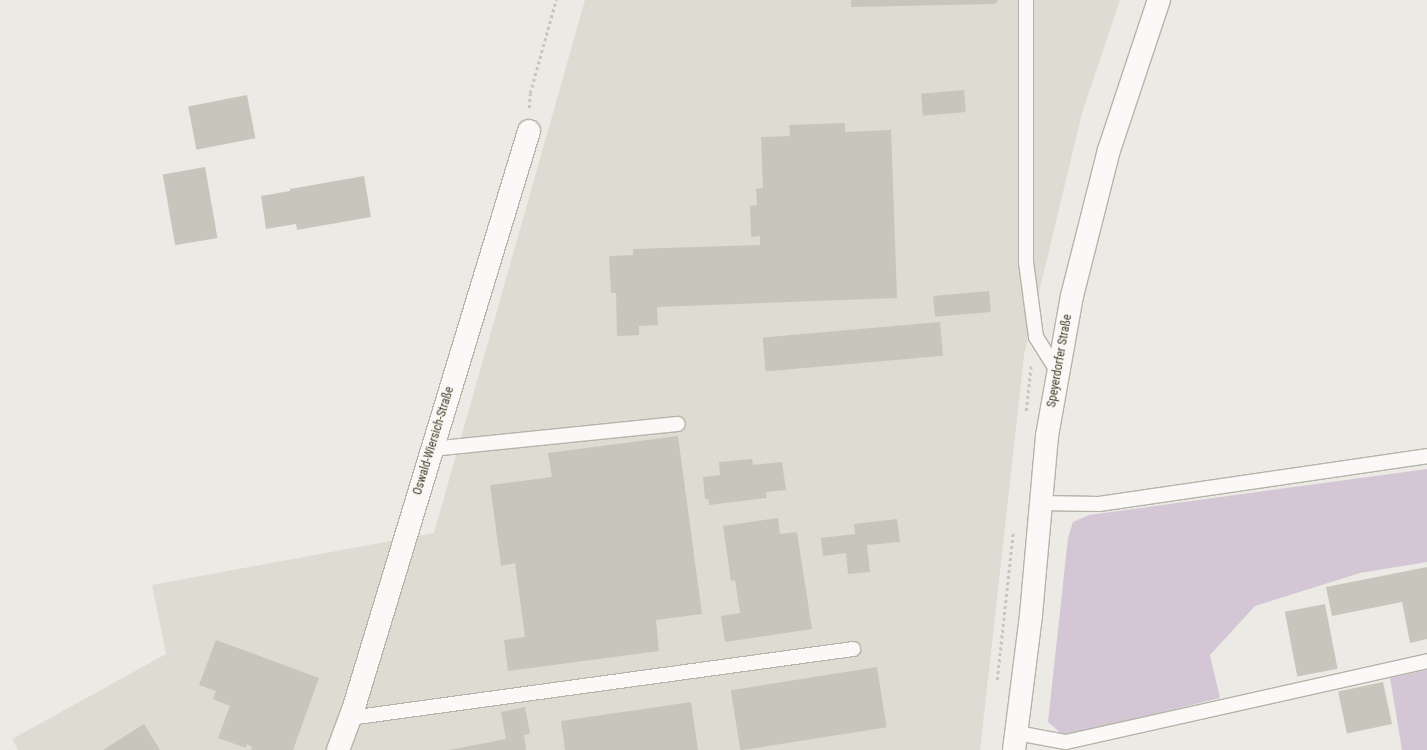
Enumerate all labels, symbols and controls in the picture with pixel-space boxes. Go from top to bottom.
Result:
street label: Speyerdorfer Straße [1045,313,1075,409]
street label: Oswald-Wiersich-Straße [411,385,457,497]

